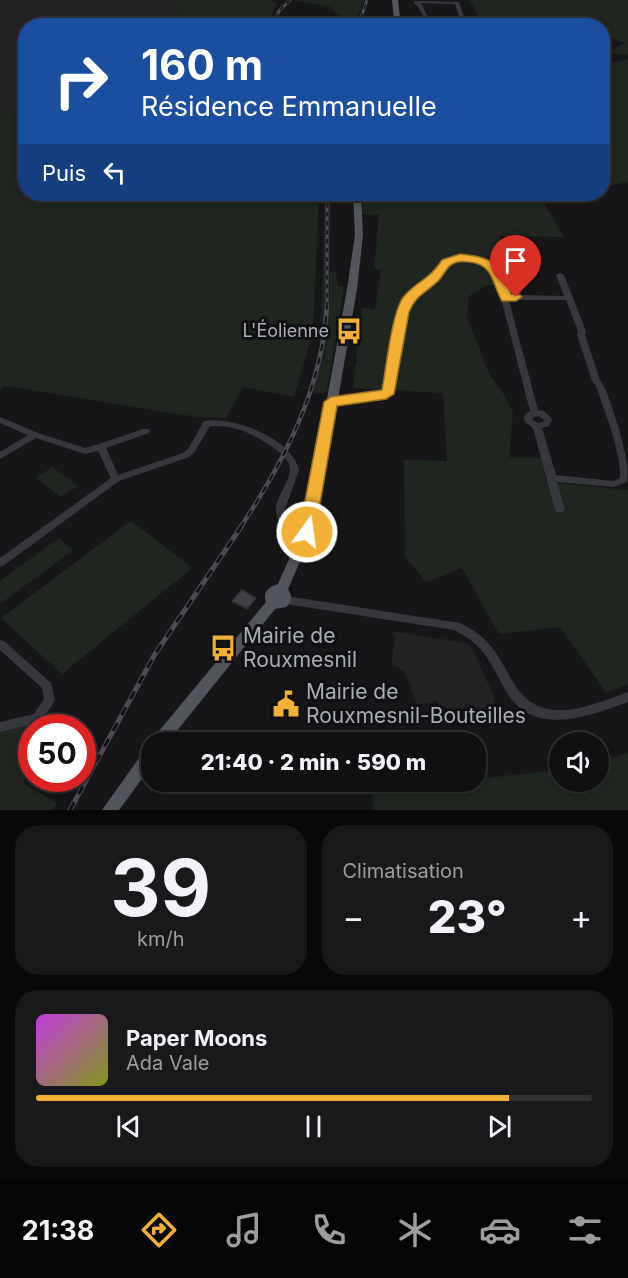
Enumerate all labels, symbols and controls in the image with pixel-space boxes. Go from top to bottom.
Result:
text: 160 m [141,39,263,90]
icon: right [42,42,120,120]
text: Résidence Emmanuelle [141,90,437,123]
icon: left [98,156,131,189]
text: Puis [42,160,86,186]
pin [490,235,541,297]
icon: arrive [499,244,532,277]
bus stop icon: L'Éolienne [334,316,364,346]
place label: L'Éolienne [242,319,329,341]
position arrow [275,500,339,564]
place label: Mairie de Rouxmesnil [243,623,357,672]
bus stop icon: Mairie de Rouxmesnil [208,633,238,663]
place label: Mairie de Rouxmesnil-Bouteilles [306,679,526,728]
public building icon: Mairie de Rouxmesnil-Bouteilles [271,689,301,719]
speed limit sign: 50 [18,714,96,792]
map controls [549,732,609,792]
button: sound [549,732,609,792]
text: 21:40 · 2 min · 590 m [201,749,426,775]
text: 39 [110,840,211,935]
text: Climatisation [343,859,464,883]
text: 23° [428,889,507,944]
text: − [343,897,364,937]
text: + [570,897,592,937]
text: km/h [137,927,185,951]
text: Paper Moons [126,1025,267,1051]
text: Ada Vale [126,1051,209,1075]
icon: previous [112,1110,145,1143]
icon: pause [297,1110,330,1143]
icon: next [483,1110,516,1143]
icon: directions [138,1209,180,1251]
icon: music [223,1209,265,1251]
icon: phone [308,1209,350,1251]
icon: climate [394,1209,436,1251]
icon: car [479,1209,521,1251]
icon: filters [564,1209,606,1251]
text: 21:38 [22,1214,94,1247]

